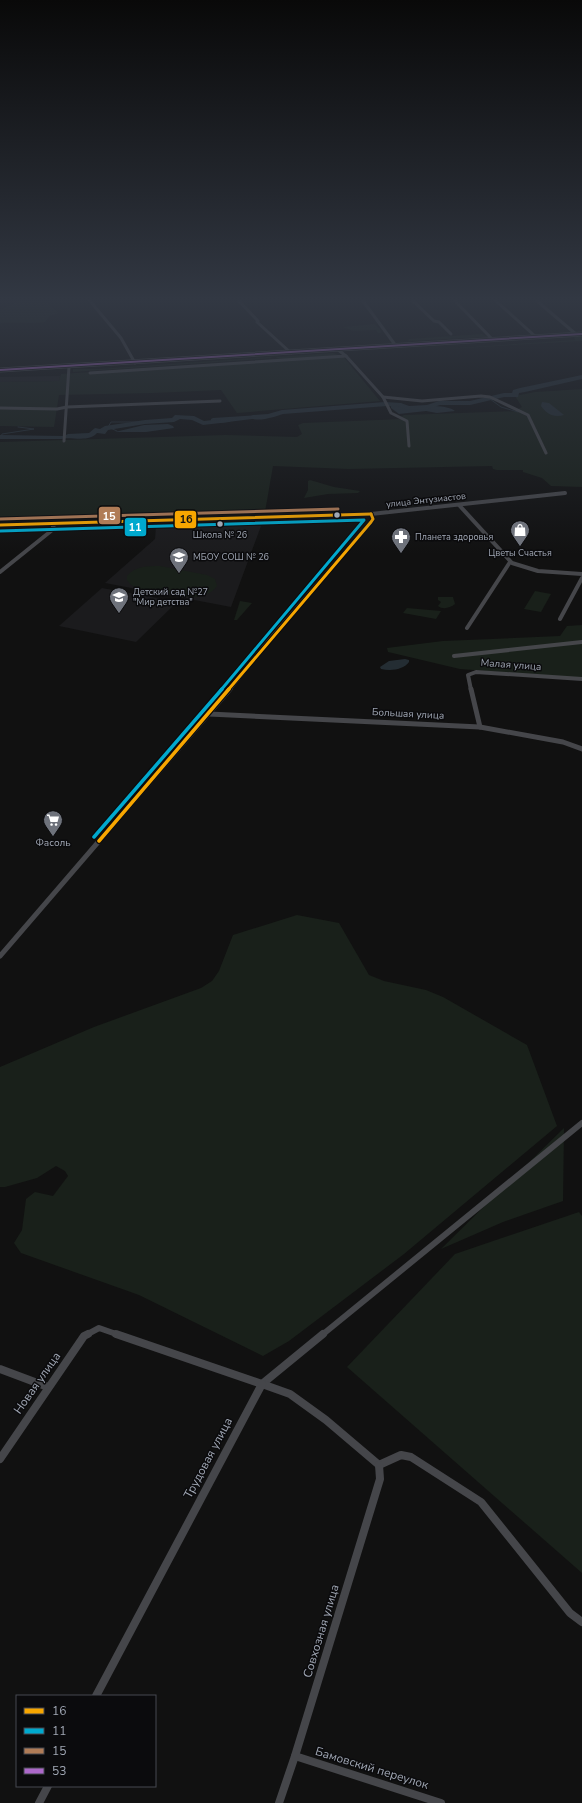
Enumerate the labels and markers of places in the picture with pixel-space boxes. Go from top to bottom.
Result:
unlabelled marker [332,510,342,520]
marker: Школа № 26 [215,519,225,529]
shop icon: Цветы Счастья [509,519,531,547]
pharmacy icon: Планета здоровья [390,526,412,554]
place label: Школа № 26 [193,529,247,541]
place label: Планета здоровья [415,531,493,543]
school or university icon: МБОУ СОШ № 26 [168,546,190,574]
place label: Цветы Счастья [488,547,552,559]
place label: МБОУ СОШ № 26 [193,551,269,563]
school or university icon: Детский сад №27 "Мир детства" [108,586,130,614]
place label: Детский сад №27 "Мир детства" [133,586,208,608]
supermarket icon: Фасоль [42,809,64,837]
place label: Фасоль [35,836,71,850]

